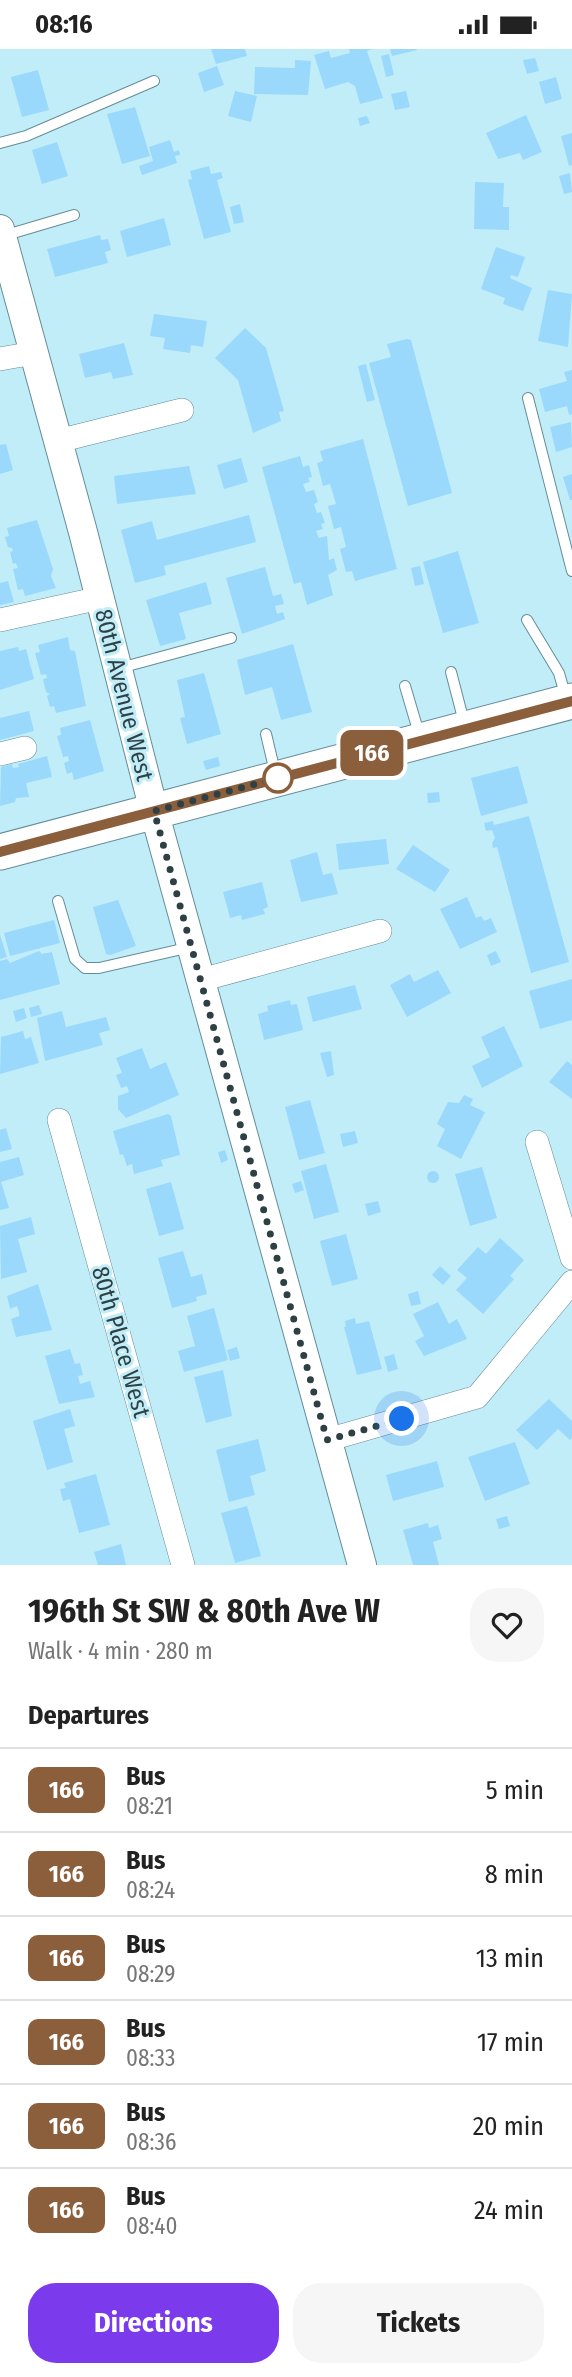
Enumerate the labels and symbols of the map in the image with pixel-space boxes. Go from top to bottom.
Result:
street label: 80th Avenue West [89,606,159,784]
line badge: 166 [332,730,412,776]
unlabelled marker [263,763,293,793]
street label: 80th Place West [86,1263,156,1421]
your location [384,1401,419,1436]

